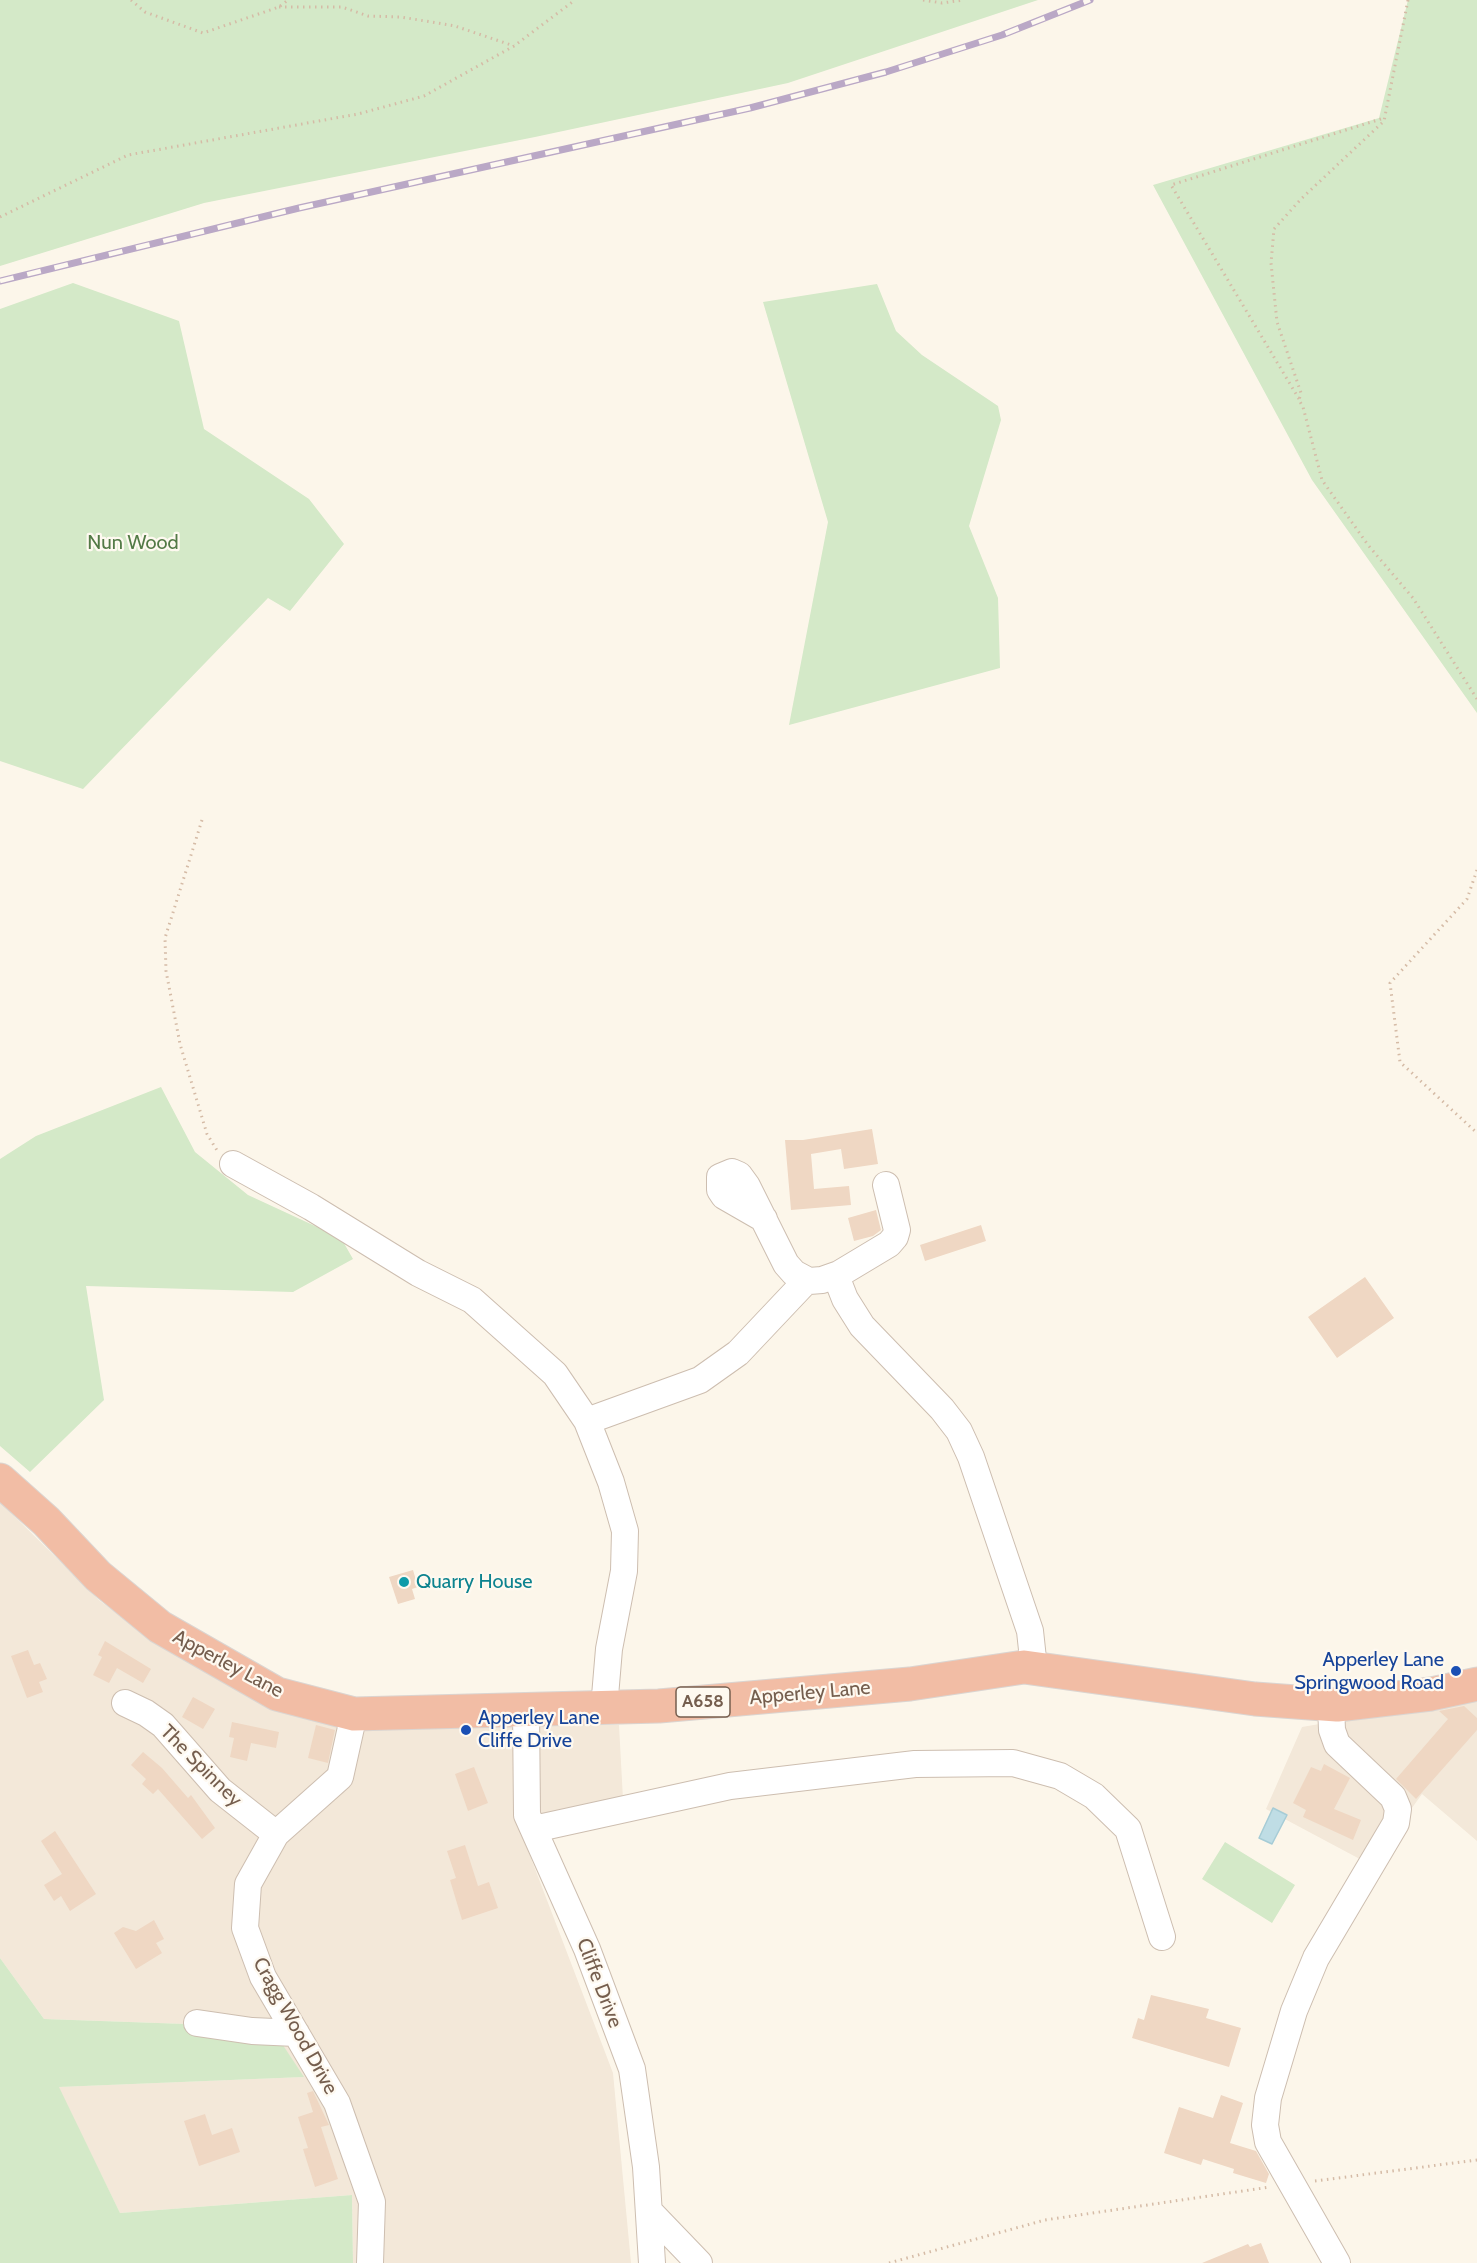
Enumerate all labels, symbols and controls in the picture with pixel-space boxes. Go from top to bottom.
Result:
park label: Nun Wood [87,531,179,555]
place label: Quarry House [416,1570,532,1594]
marker: Quarry House [397,1575,411,1589]
street label: Apperley Lane [169,1625,287,1703]
place label: Apperley Lane Springwood Road [1294,1648,1444,1695]
marker: Apperley Lane Springwood Road [1449,1664,1463,1678]
street label: Apperley Lane [748,1676,872,1710]
road number: A658 [676,1687,730,1717]
place label: Apperley Lane Cliffe Drive [478,1706,600,1753]
street label: The Spinney [155,1720,247,1812]
marker: Apperley Lane Cliffe Drive [459,1723,473,1737]
street label: Cliffe Drive [571,1935,627,2031]
street label: Cragg Wood Drive [247,1953,343,2099]

